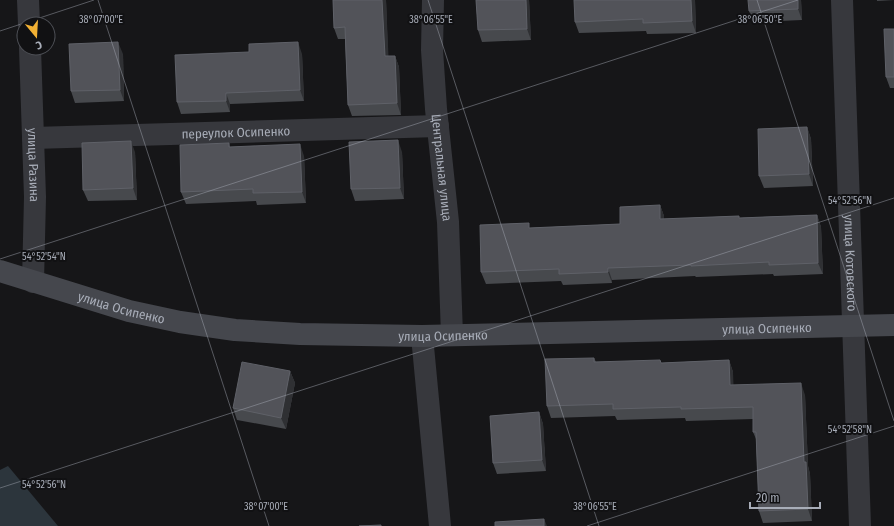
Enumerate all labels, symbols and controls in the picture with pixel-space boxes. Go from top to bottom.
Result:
text: 38°07'00"E [79,14,123,26]
text: 38°06'55"E [409,14,453,26]
text: 38°06'50"E [738,14,782,26]
north arrow [16,16,56,56]
text: С [34,38,44,52]
street label: Центральная улица [429,113,455,222]
street label: переулок Осипенко [181,123,291,142]
street label: улица Разина [25,128,42,202]
text: 54°52'56"N [828,195,872,207]
street label: улица Котовского [841,214,860,312]
text: 54°52'54"N [22,251,66,263]
street label: улица Осипенко [76,289,166,327]
street label: улица Осипенко [722,320,812,337]
street label: улица Осипенко [398,327,488,344]
text: 54°52'58"N [828,424,872,436]
text: 54°52'56"N [22,479,66,491]
scale bar [750,484,820,510]
text: 20 m [756,491,780,505]
text: 38°07'00"E [244,501,288,513]
text: 38°06'55"E [573,501,617,513]

